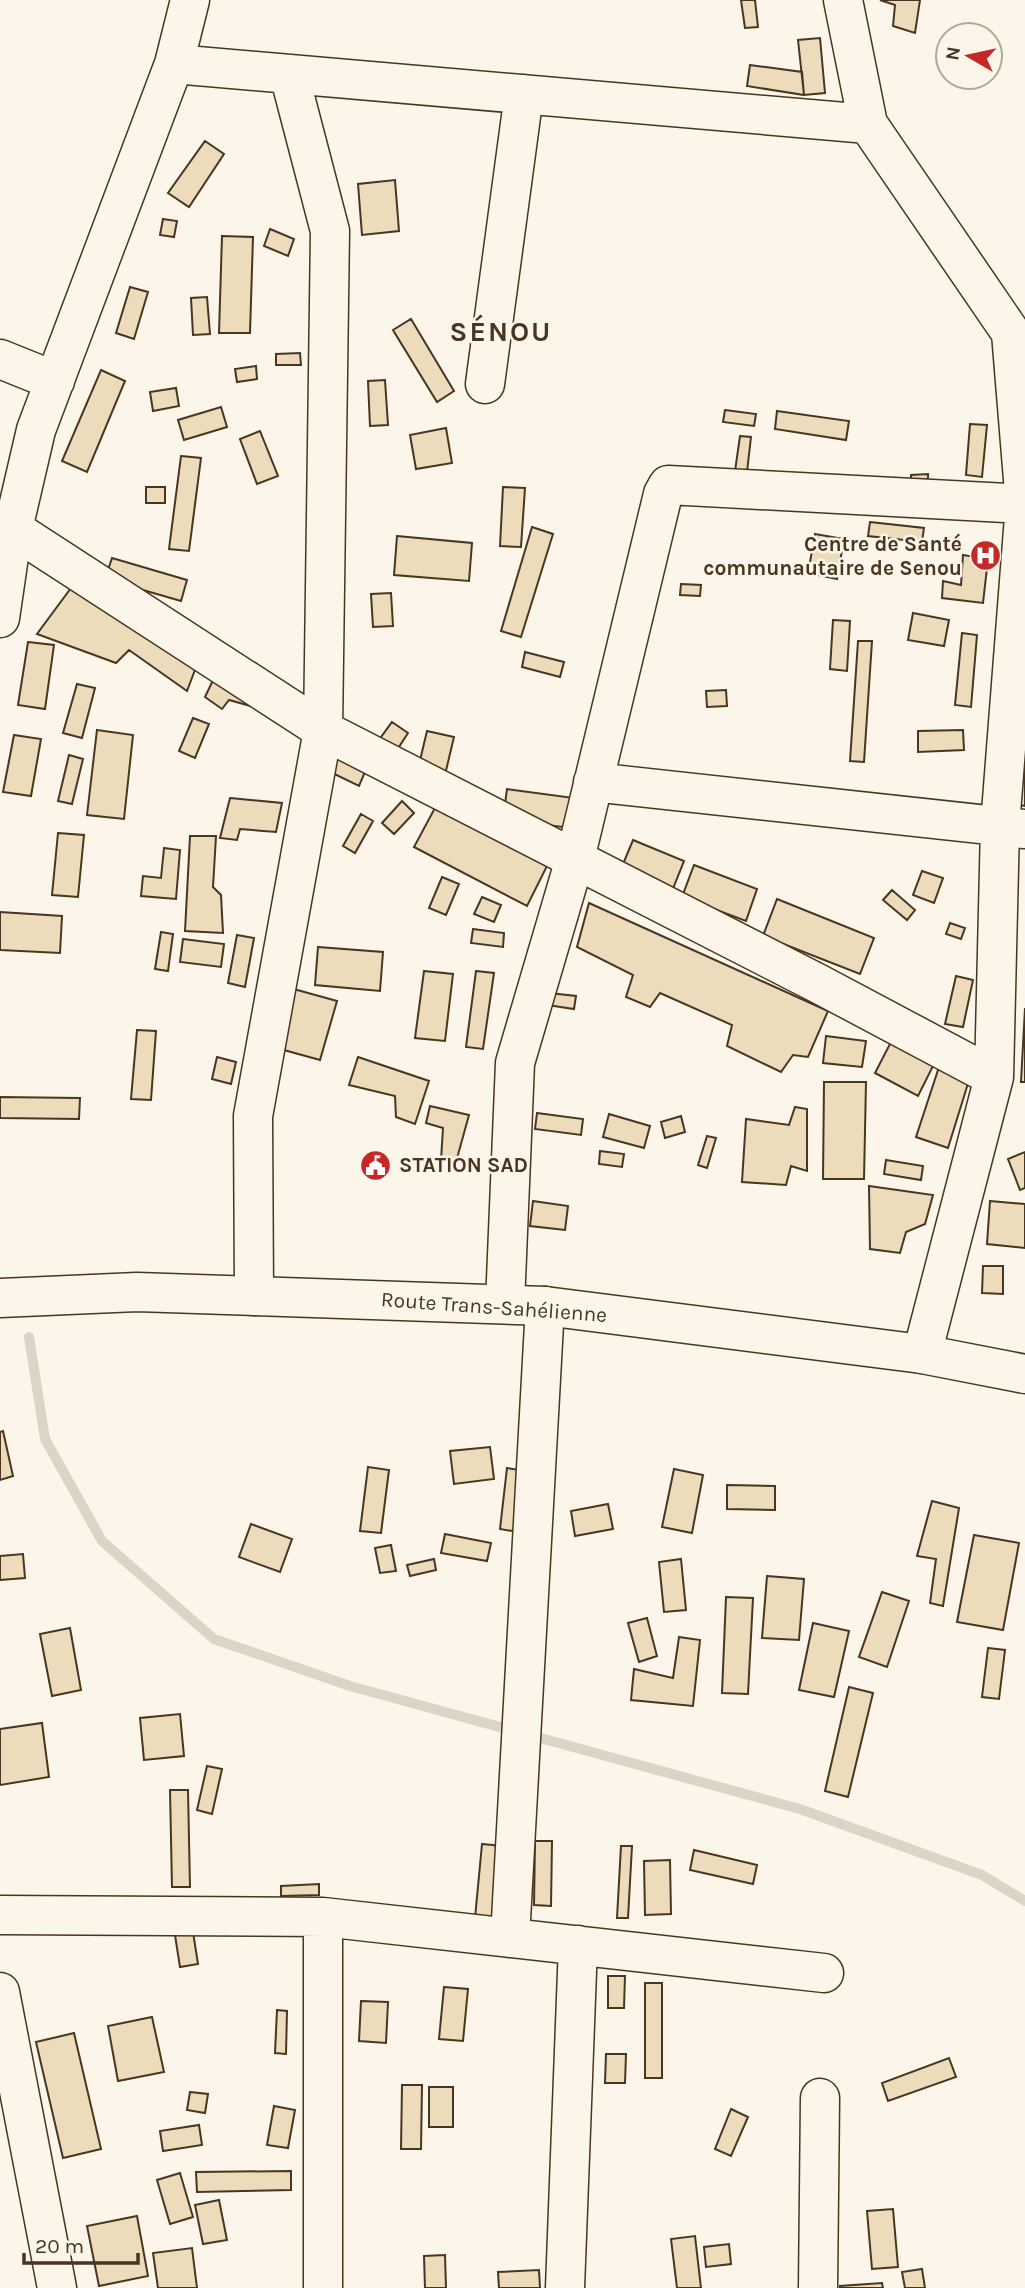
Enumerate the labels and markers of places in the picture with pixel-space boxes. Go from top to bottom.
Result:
place label: Centre de Santé communautaire de Senou [703,532,962,580]
hospital icon: Centre de Santé communautaire de Senou [968,539,1002,573]
public building icon: STATION SAD [359,1148,393,1182]
place label: STATION SAD [399,1153,528,1177]

